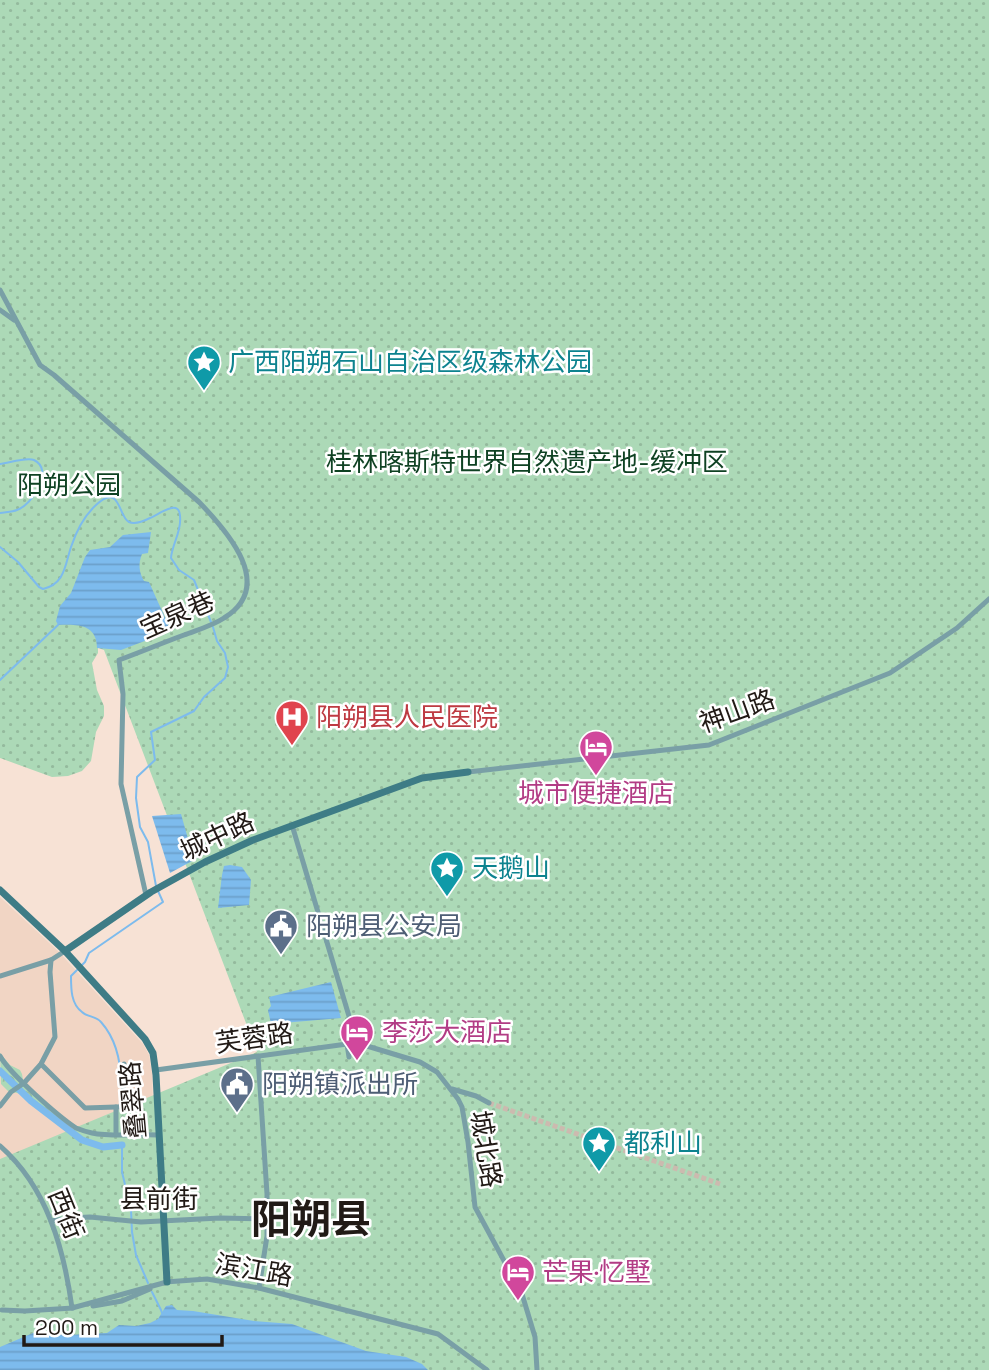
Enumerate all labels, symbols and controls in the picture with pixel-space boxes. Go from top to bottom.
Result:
place icon: 广西阳朔石山自治区级森林公园 [185,343,223,392]
place label: 广西阳朔石山自治区级森林公园 [228,345,592,379]
park label: 桂林喀斯特世界自然遗产地-缓冲区 [326,445,728,479]
park label: 阳朔公园 [17,468,121,502]
street label: 宝泉巷 [134,584,220,646]
street label: 神山路 [695,682,779,740]
hospital icon: 阳朔县人民医院 [273,698,311,747]
place label: 阳朔县人民医院 [316,700,498,734]
hotel icon: 城市便捷酒店 [577,728,615,777]
place label: 城市便捷酒店 [518,776,674,810]
street label: 城中路 [174,804,260,868]
place icon: 天鹅山 [428,849,466,898]
place label: 天鹅山 [472,851,550,885]
public building icon: 阳朔县公安局 [262,907,300,956]
place label: 阳朔县公安局 [306,909,462,943]
hotel icon: 李莎大酒店 [338,1013,376,1062]
place label: 李莎大酒店 [382,1015,512,1049]
street label: 芙蓉路 [213,1016,295,1060]
street label: 叠翠路 [113,1060,153,1140]
public building icon: 阳朔镇派出所 [218,1065,256,1114]
place label: 阳朔镇派出所 [262,1067,418,1101]
street label: 城北路 [463,1108,509,1190]
place icon: 都利山 [580,1124,618,1173]
place label: 都利山 [624,1126,702,1160]
street label: 县前街 [120,1182,198,1216]
street label: 西街 [40,1184,92,1244]
district label: 阳朔县 [251,1194,371,1245]
street label: 滨江路 [213,1246,295,1294]
hotel icon: 芒果·忆墅 [499,1253,537,1302]
place label: 芒果·忆墅 [542,1255,651,1289]
scale bar [24,1304,222,1348]
text: 200 m [35,1314,98,1341]

